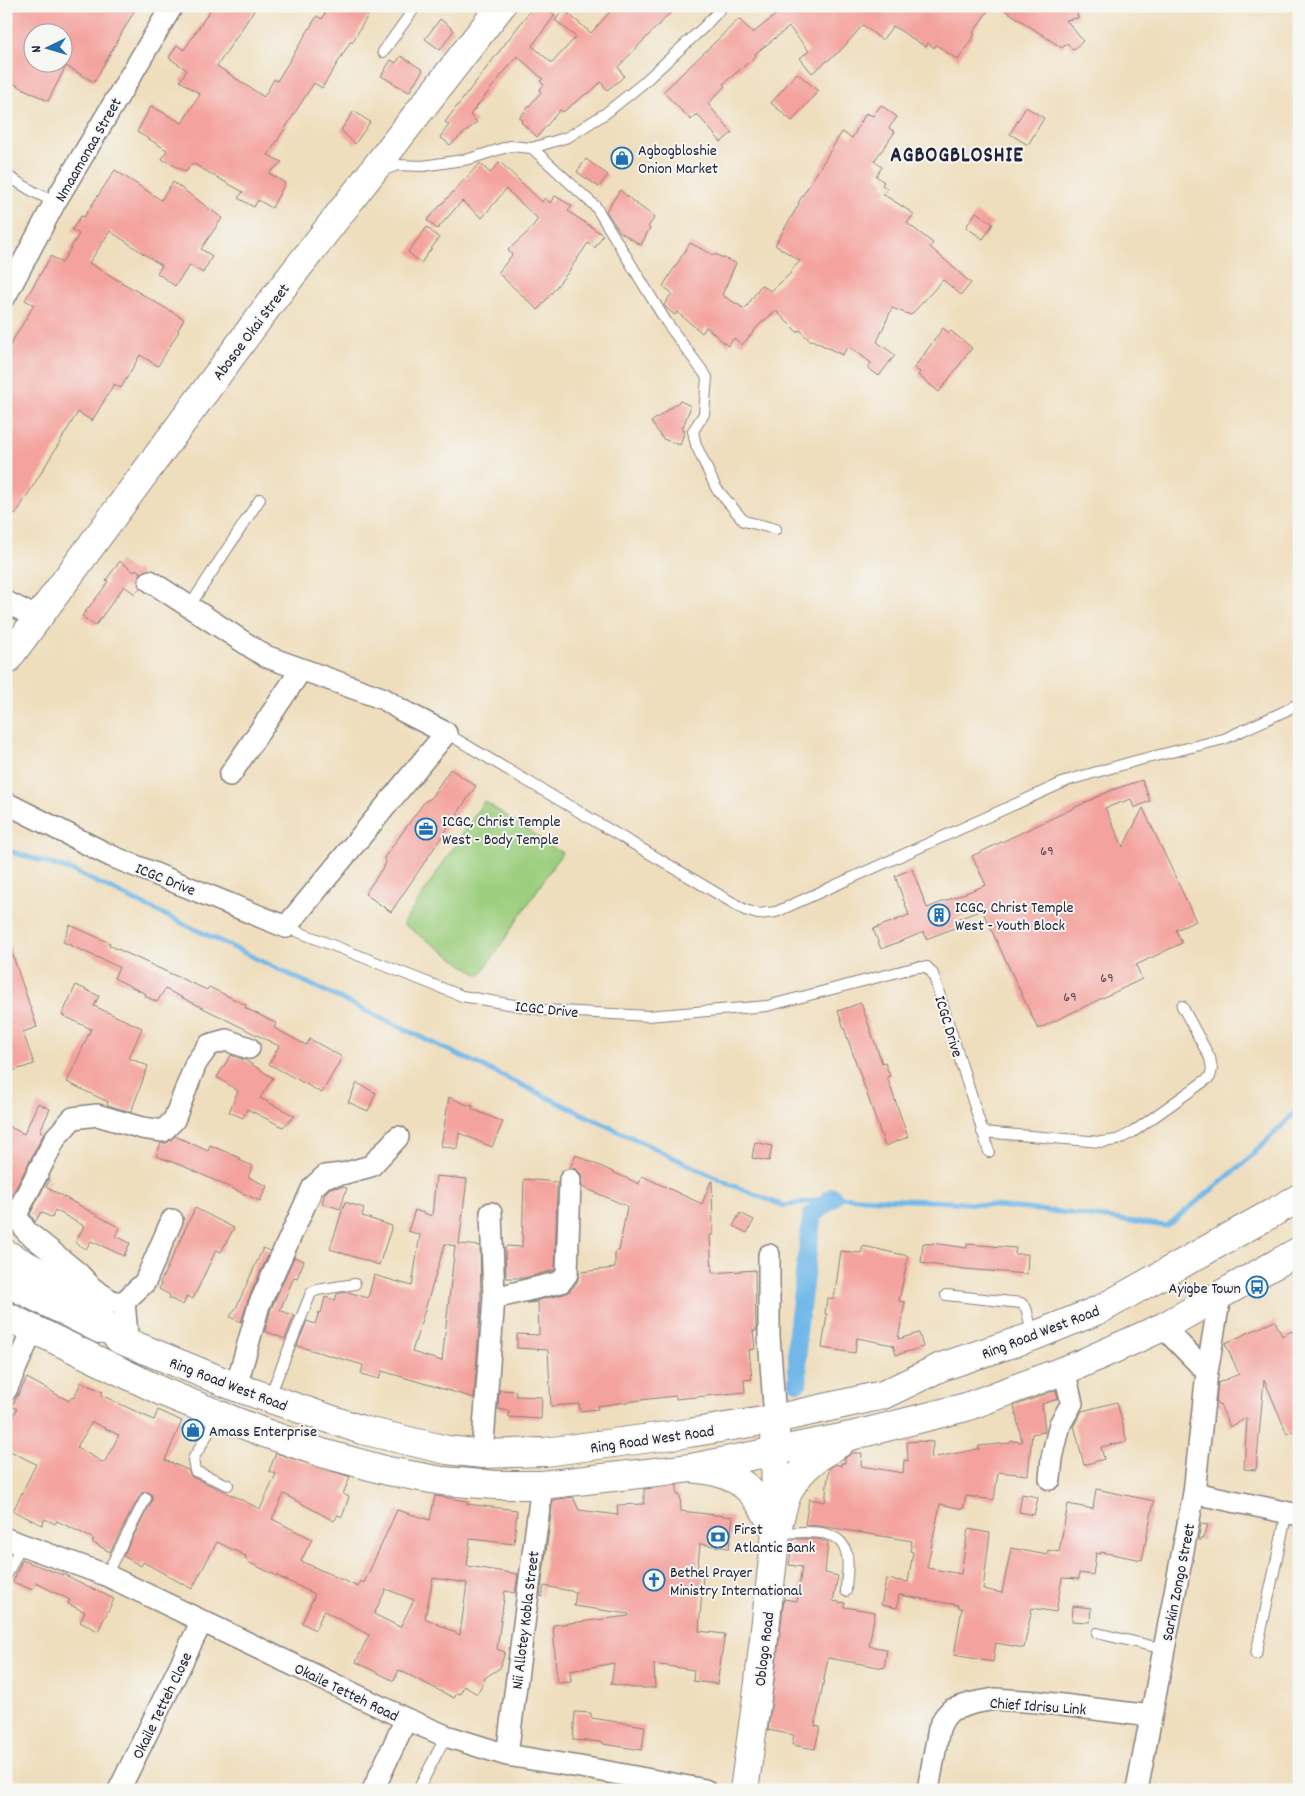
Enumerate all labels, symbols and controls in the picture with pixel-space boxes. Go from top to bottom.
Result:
north arrow [22,22,72,72]
text: N [27,45,47,53]
street label: Nmaamonaa Street [50,94,128,207]
place label: Agbogbloshie Onion Market [638,140,718,181]
district label: AGBOGBLOSHIE [890,142,1024,172]
shop icon: Agbogbloshie Onion Market [610,146,634,170]
street label: Abosoe Okai Street [208,279,296,386]
place label: ICGC, Christ Temple West - Body Temple [442,811,561,852]
office icon: ICGC, Christ Temple West - Body Temple [414,817,438,841]
house number: 69 [1040,842,1054,862]
street label: ICGC Drive [131,858,199,903]
place label: ICGC, Christ Temple West - Youth Block [955,897,1074,938]
building icon: ICGC, Christ Temple West - Youth Block [927,903,951,927]
house number: 69 [1100,969,1114,989]
house number: 69 [1063,988,1077,1008]
street label: ICGC Drive [927,993,968,1060]
street label: ICGC Drive [514,996,579,1025]
bus stop icon: Ayigbe Town [1245,1275,1269,1299]
place label: Ayigbe Town [1168,1278,1241,1301]
street label: Ring Road West Road [979,1300,1103,1366]
street label: Ring Road West Road [166,1352,290,1418]
shop icon: Amass Enterprise [181,1418,205,1442]
street label: Ring Road West Road [589,1420,716,1461]
place label: Amass Enterprise [209,1421,317,1444]
place label: First Atlantic Bank [734,1519,815,1560]
street label: Sarkin Zongo Street [1157,1522,1202,1643]
bank icon: First Atlantic Bank [706,1525,730,1549]
street label: Nii Allotey Kobla Street [507,1550,546,1691]
place label: Bethel Prayer Ministry International [670,1562,802,1603]
church icon: Bethel Prayer Ministry International [642,1568,666,1592]
street label: Oblogo Road [750,1611,781,1688]
street label: Okaile Tetteh Close [127,1649,199,1764]
street label: Okaile Tetteh Road [290,1658,402,1729]
street label: Chief Idrisu Link [989,1693,1087,1722]

